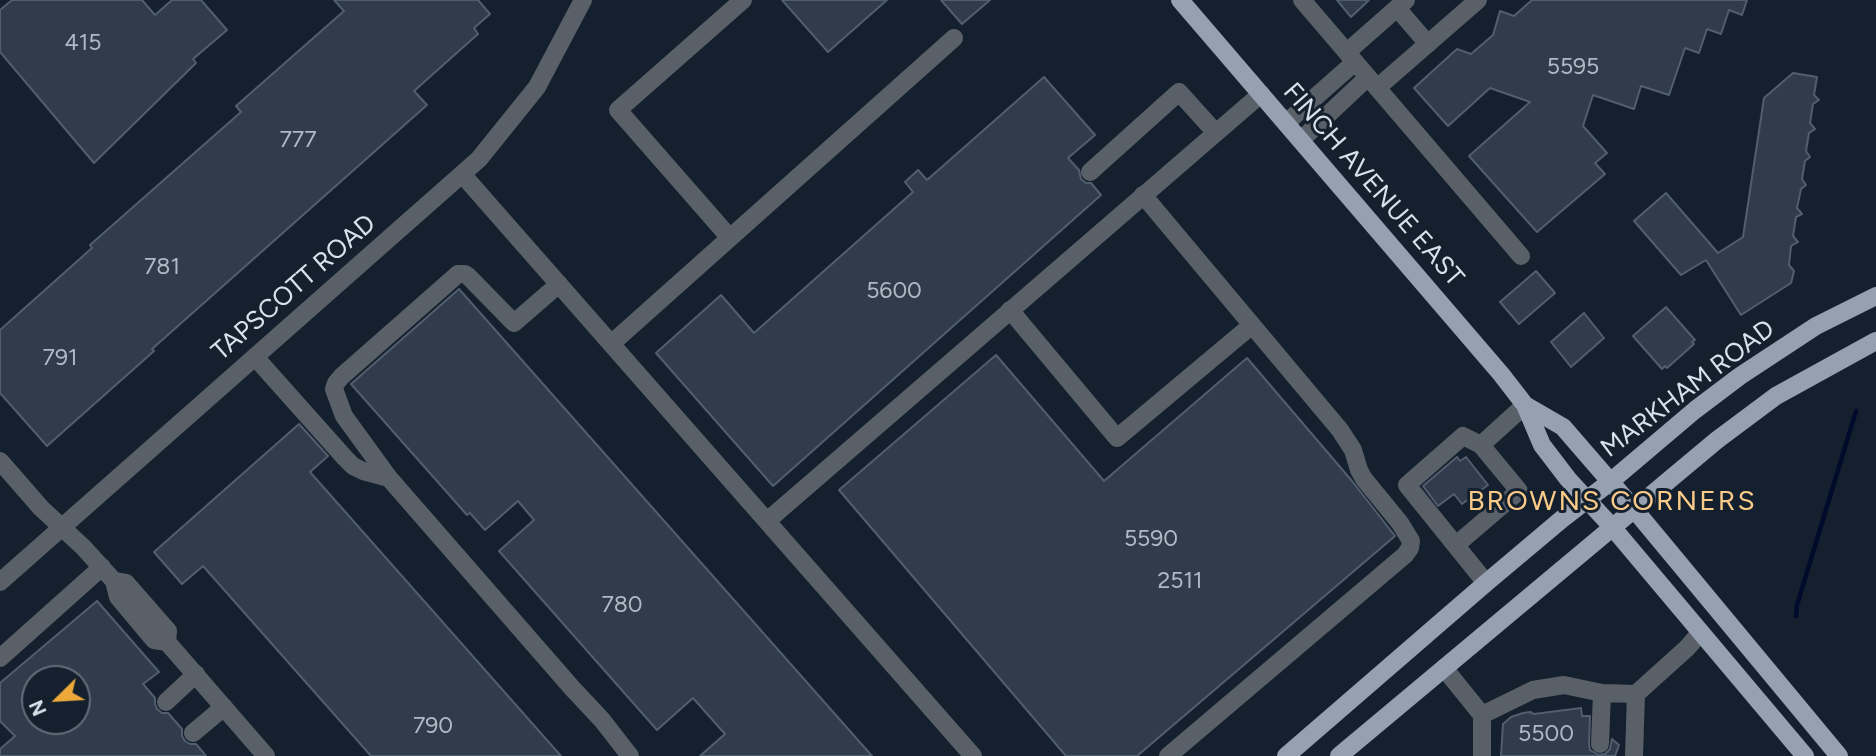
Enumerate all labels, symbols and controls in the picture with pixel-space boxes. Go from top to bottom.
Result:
house number: 415 [64,29,102,57]
house number: 5595 [1547,53,1599,81]
street label: FINCH AVENUE EAST [1276,77,1470,293]
house number: 777 [279,126,317,154]
street label: TAPSCOTT ROAD [206,208,382,368]
house number: 781 [144,253,180,281]
house number: 5600 [866,277,922,305]
street label: MARKHAM ROAD [1595,314,1781,464]
house number: 791 [43,344,77,372]
district label: BROWNS CORNERS [1469,485,1755,519]
house number: 5590 [1124,525,1178,553]
house number: 2511 [1157,567,1203,595]
house number: 780 [601,591,643,619]
north arrow [21,665,91,735]
text: N [25,697,52,719]
house number: 790 [413,712,453,740]
house number: 5500 [1518,720,1574,748]

